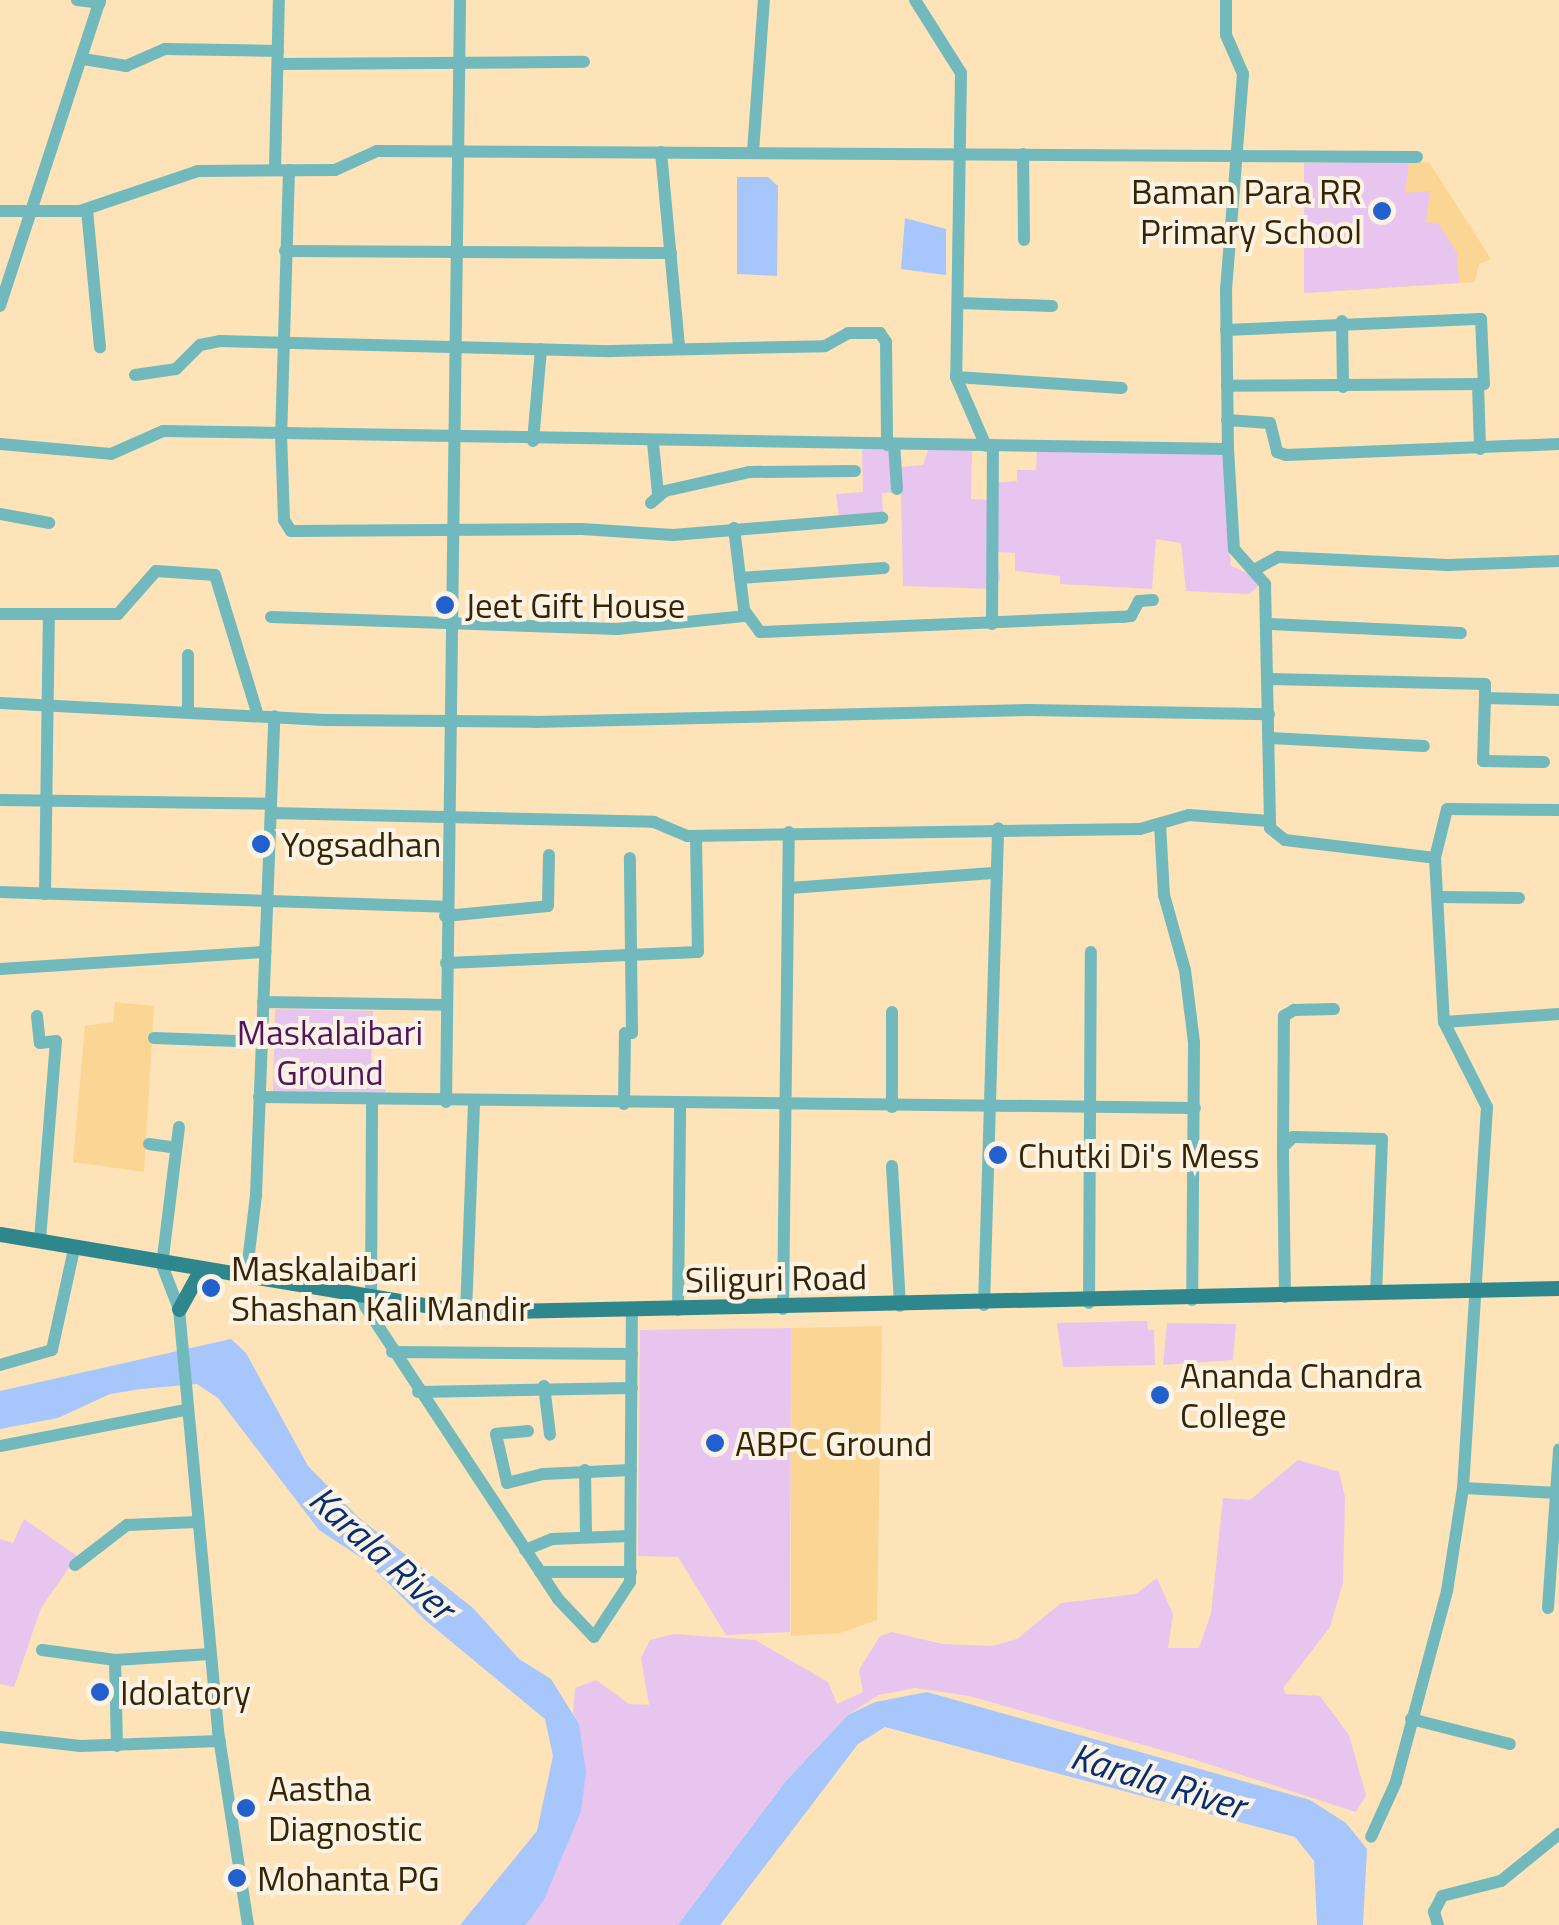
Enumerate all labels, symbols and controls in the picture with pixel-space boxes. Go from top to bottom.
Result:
place label: Baman Para RR Primary School [1131,170,1362,252]
marker: Baman Para RR Primary School [1371,200,1393,222]
place label: Jeet Gift House [465,584,685,626]
marker: Jeet Gift House [434,594,456,616]
place label: Yogsadhan [281,823,441,865]
marker: Yogsadhan [250,833,272,855]
park label: Maskalaibari Ground [237,1011,423,1093]
place label: Chutki Di's Mess [1018,1134,1260,1176]
marker: Chutki Di's Mess [987,1144,1009,1166]
place label: Maskalaibari Shashan Kali Mandir [231,1247,530,1329]
street label: Siliguri Road [685,1255,867,1301]
marker: Maskalaibari Shashan Kali Mandir [200,1277,222,1299]
place label: Ananda Chandra College [1180,1354,1422,1436]
marker: Ananda Chandra College [1149,1384,1171,1406]
place label: ABPC Ground [735,1422,933,1464]
marker: ABPC Ground [704,1432,726,1454]
water label: Karala River [300,1476,464,1630]
place label: Idolatory [120,1671,251,1713]
marker: Idolatory [89,1681,111,1703]
water label: Karala River [1065,1733,1251,1829]
place label: Aastha Diagnostic [268,1767,423,1849]
marker: Aastha Diagnostic [233,1795,259,1821]
place label: Mohanta PG [257,1857,440,1899]
marker: Mohanta PG [226,1867,248,1889]

